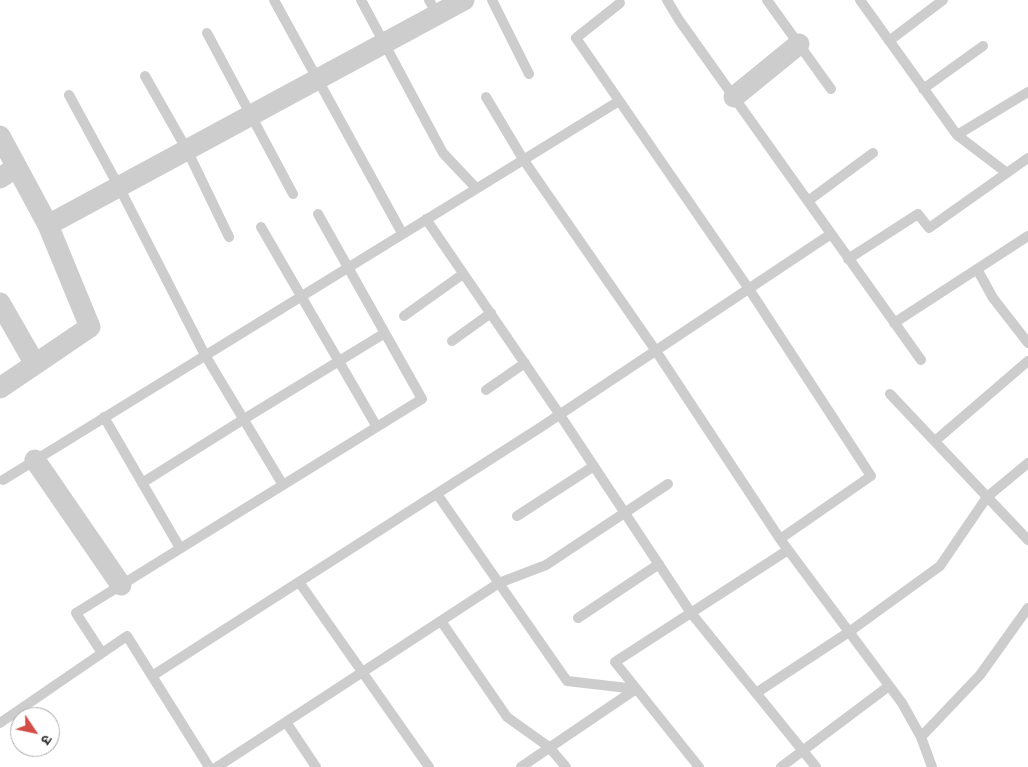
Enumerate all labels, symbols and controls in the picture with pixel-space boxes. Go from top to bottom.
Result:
north arrow [10,707,60,757]
text: उ [38,732,56,748]

